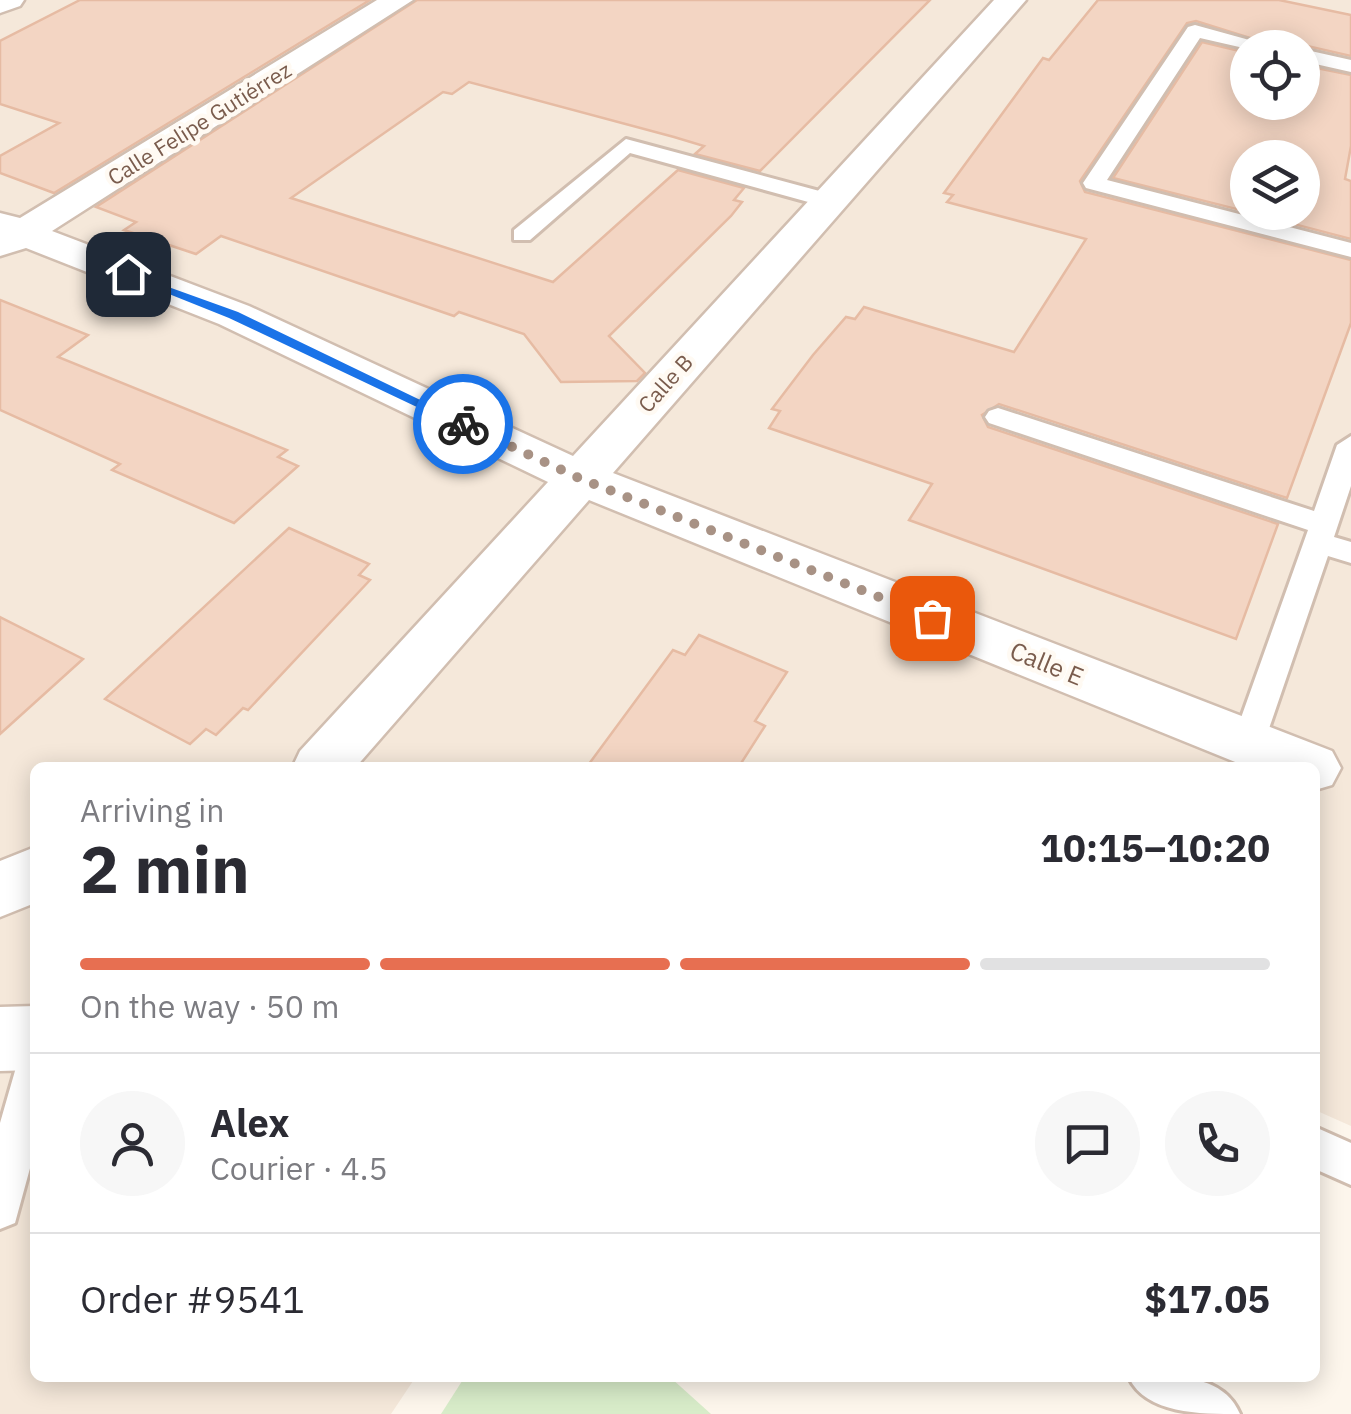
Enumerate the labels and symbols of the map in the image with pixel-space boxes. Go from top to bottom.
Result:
street label: Calle Felipe Gutiérrez [102,55,296,191]
pin [86,232,171,317]
street label: Calle B [631,348,699,418]
courier [413,374,513,474]
pin [890,576,975,661]
street label: Calle E [1005,633,1089,693]

